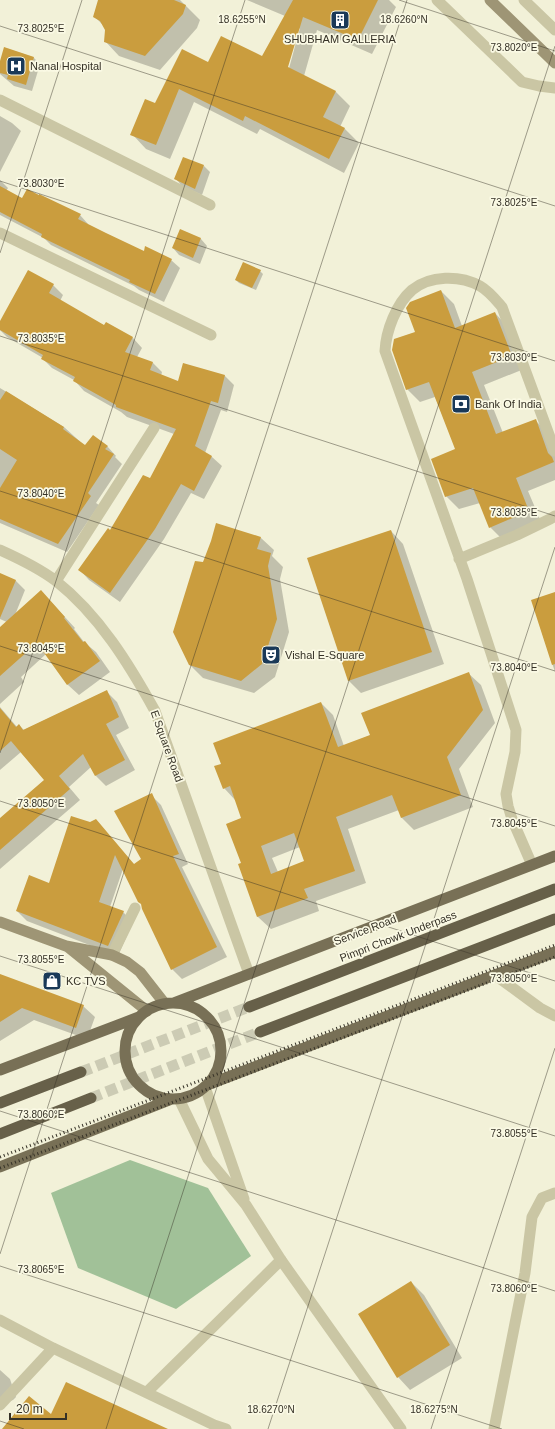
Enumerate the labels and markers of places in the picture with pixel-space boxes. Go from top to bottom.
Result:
building icon: SHUBHAM GALLERIA [329,9,351,31]
place label: SHUBHAM GALLERIA [284,33,397,45]
hospital icon: Nanal Hospital [5,55,27,77]
place label: Nanal Hospital [30,60,102,72]
bank icon: Bank Of India [450,393,472,415]
place label: Bank Of India [475,398,543,410]
theatre icon: Vishal E-Square [260,644,282,666]
place label: Vishal E-Square [285,649,364,661]
shop icon: KC TVS [41,970,63,992]
place label: KC TVS [66,975,106,987]

